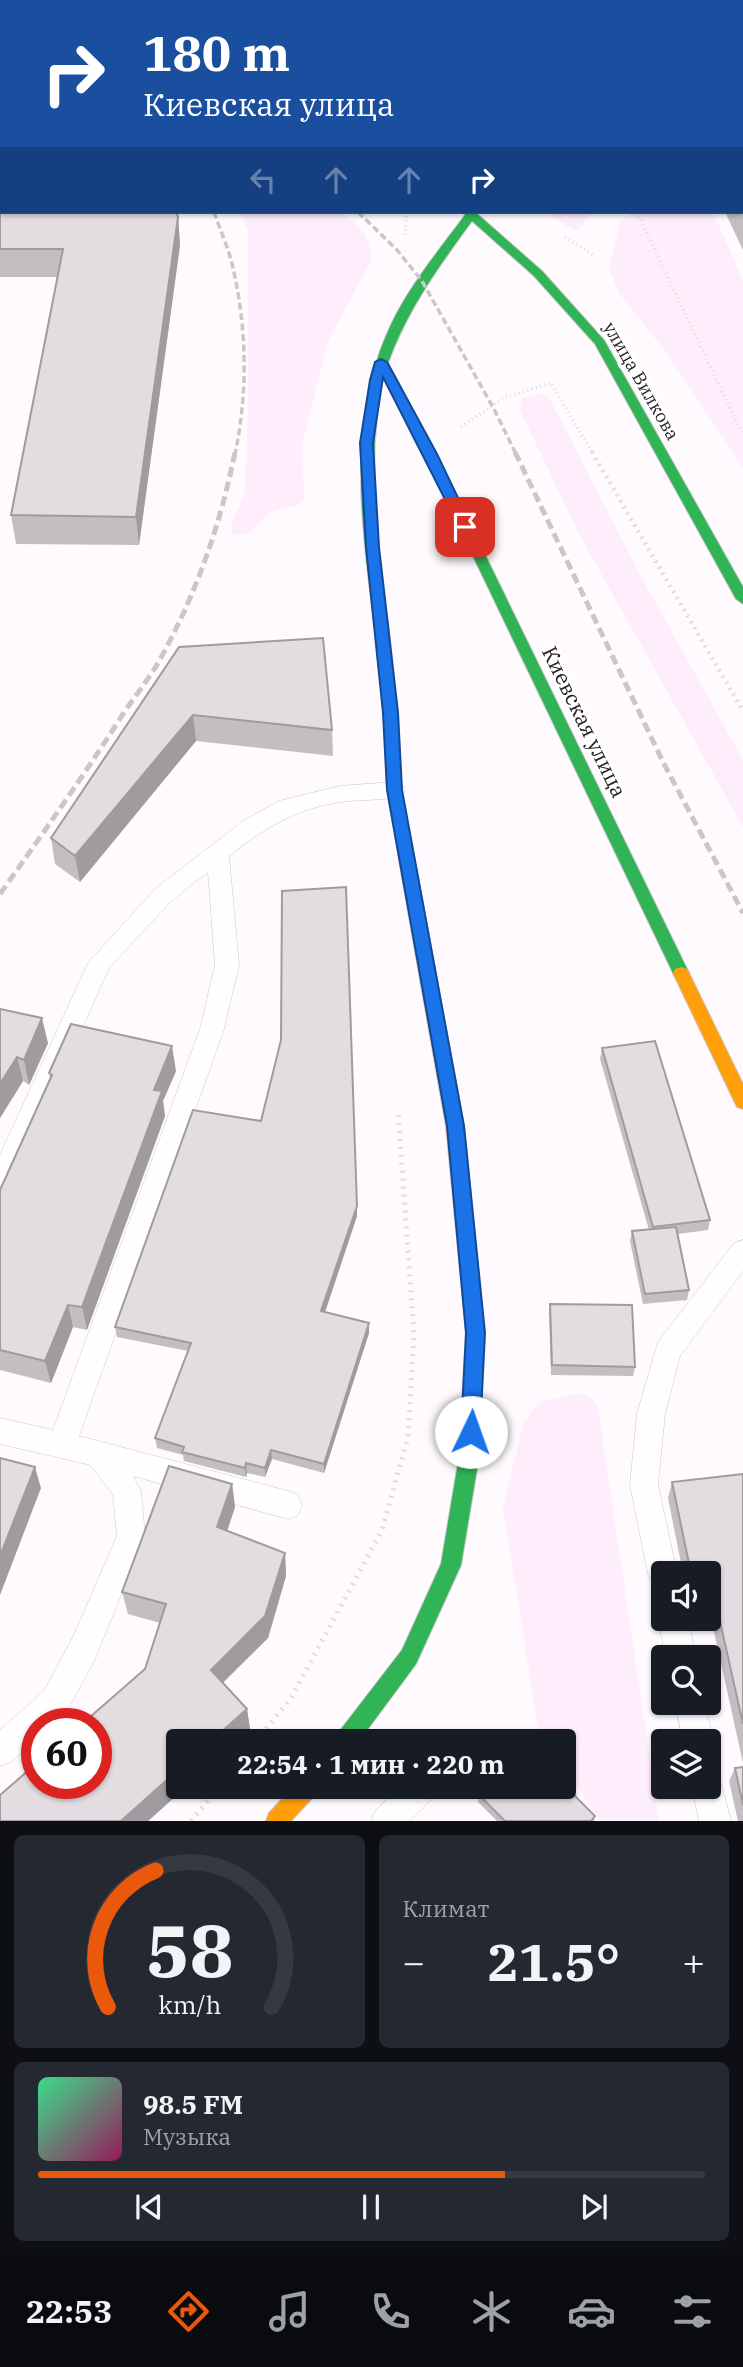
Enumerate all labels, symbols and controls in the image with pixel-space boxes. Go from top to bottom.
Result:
text: 180 m [143,21,290,84]
icon: right [28,28,119,119]
text: Киевская улица [143,83,394,125]
icon: left [244,161,282,199]
icon: ahead [317,161,355,199]
icon: ahead [390,161,428,199]
icon: right [463,161,501,199]
street label: улица Вилкова [598,318,685,444]
pin [435,497,495,557]
icon: arrive [446,508,484,546]
street label: Киевская улица [536,641,634,802]
position arrow [434,1395,508,1469]
map controls [651,1561,721,1799]
button: sound [651,1561,721,1631]
button: search [651,1645,721,1715]
speed limit sign: 60 [21,1708,112,1799]
button: layers [651,1729,721,1799]
text: 22:54 · 1 мин · 220 m [237,1747,505,1781]
text: Климат [403,1893,489,1923]
text: 58 [146,1903,233,1998]
text: 21.5° [487,1928,620,1995]
text: − [403,1937,425,1986]
text: + [682,1937,705,1986]
text: km/h [158,1988,221,2021]
text: 98.5 FM [143,2087,243,2121]
text: Музыка [143,2121,231,2151]
icon: previous [130,2188,168,2226]
icon: pause [352,2188,390,2226]
icon: next [575,2188,613,2226]
icon: directions [164,2287,213,2336]
icon: music [265,2287,314,2336]
icon: phone [366,2287,415,2336]
icon: climate [467,2287,516,2336]
icon: car [567,2287,616,2336]
icon: filters [668,2287,717,2336]
text: 22:53 [26,2290,112,2332]

